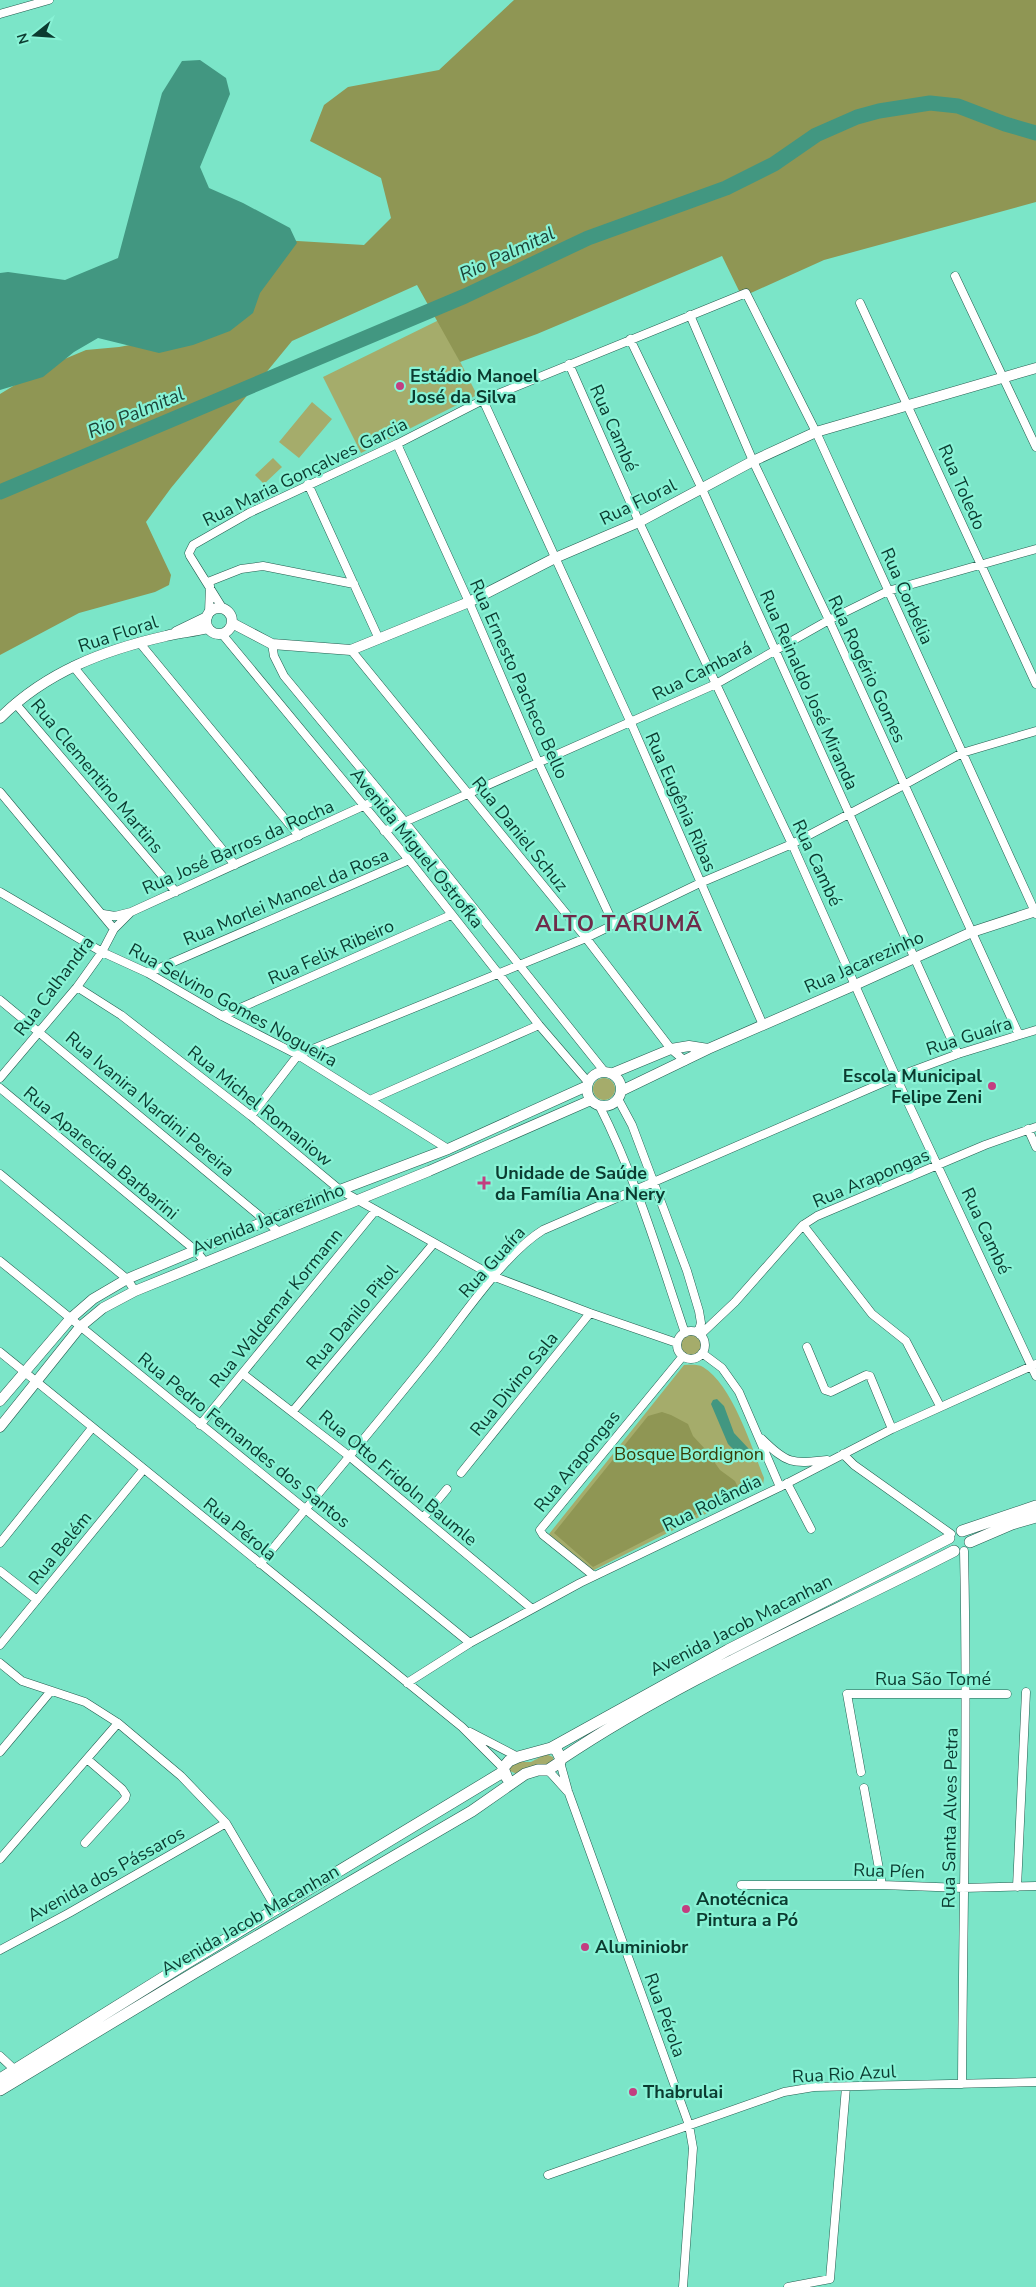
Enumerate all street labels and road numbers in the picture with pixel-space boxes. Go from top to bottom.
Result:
street label: Rua Cambé [584,381,644,475]
street label: Rua Maria Gonçalves Garcia [199,412,411,532]
street label: Rua Toledo [933,441,991,533]
street label: Rua Floral [596,473,681,531]
street label: Rua Corbélia [875,544,939,648]
street label: Rua Ernesto Pacheco Bello [464,575,574,783]
street label: Rua Reinaldo José Miranda [754,586,864,794]
street label: Rua Rogério Gomes [822,591,912,747]
street label: Rua Floral [75,610,162,658]
street label: Rua Cambará [648,636,756,706]
street label: Rua Clementino Martins [25,694,169,858]
street label: Rua Eugênia Ribas [639,728,723,876]
street label: Avenida Miguel Ostrofka [345,763,489,933]
street label: Rua Daniel Schuz [466,772,574,896]
street label: Rua José Barros da Rocha [138,794,338,900]
street label: Rua Cambé [786,816,848,910]
street label: Rua Morlei Manoel da Rosa [180,843,392,951]
street label: Rua Felix Ribeiro [264,913,398,991]
street label: Rua Jacarezinho [801,925,927,999]
street label: Rua Calhandra [8,931,100,1041]
street label: Rua Selvino Gomes Nogueira [124,937,342,1073]
street label: Rua Guaíra [923,1011,1015,1061]
street label: Rua Ivanira Nardini Pereira [60,1026,240,1182]
street label: Rua Michel Romaniow [182,1040,338,1172]
street label: Rua Aparecida Barbarini [18,1081,184,1225]
street label: Rua Arapongas [809,1143,933,1213]
street label: Avenida Jacarezinho [188,1177,348,1261]
street label: Rua Cambé [955,1184,1017,1278]
street label: Rua Guaíra [453,1221,531,1303]
street label: Rua Waldemar Kormann [204,1223,348,1393]
street label: Rua Danilo Pitol [301,1259,404,1375]
street label: Rua Divino Sala [465,1327,563,1441]
street label: Rua Pedro Fernandes dos Santos [133,1347,355,1533]
street label: Rua Otto Fridoln Baumle [314,1405,482,1551]
street label: Rua Arapongas [528,1405,626,1517]
street label: Rua Rolândia [658,1469,766,1537]
street label: Rua Pérola [198,1492,282,1566]
street label: Rua Belém [23,1506,97,1590]
street label: Avenida Jacob Macanhan [646,1568,836,1682]
street label: Rua São Tomé [875,1667,991,1691]
street label: Rua Santa Alves Petra [936,1727,964,1909]
street label: Avenida dos Pássaros [23,1821,189,1927]
street label: Rua Píen [853,1858,925,1884]
street label: Avenida Jacob Macanhan [157,1859,343,1981]
street label: Rua Pérola [639,1970,691,2060]
street label: Rua Rio Azul [791,2059,897,2089]

